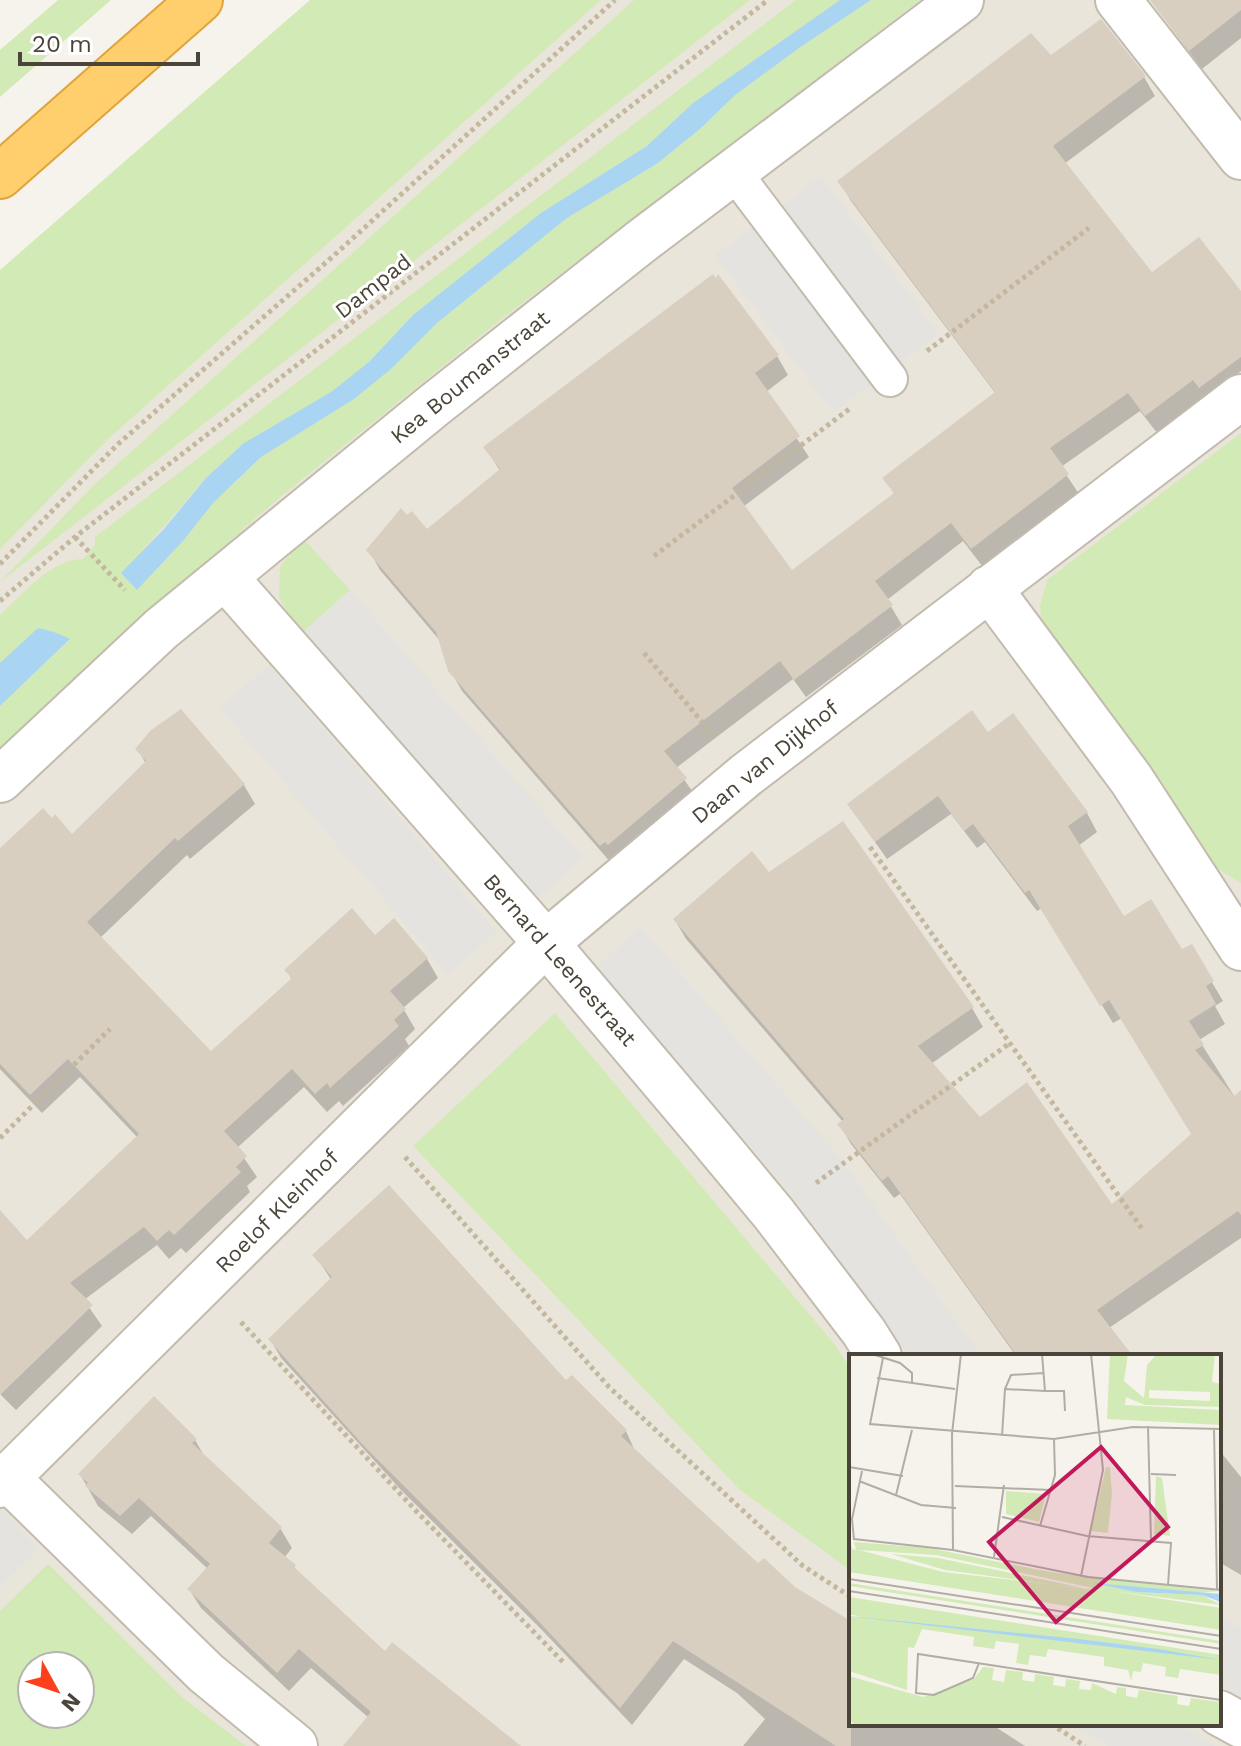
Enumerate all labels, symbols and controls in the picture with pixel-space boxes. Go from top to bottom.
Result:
scale bar [20,16,198,66]
text: 20 m [32,30,92,58]
street label: Dampad [330,249,416,323]
street label: Kea Boumanstraat [386,305,554,449]
street label: Daan van Dijkhof [687,695,844,829]
street label: Bernard Leenestraat [478,869,642,1051]
street label: Roelof Kleinhof [210,1144,344,1278]
inset map [849,1354,1221,1726]
north arrow [16,1650,96,1730]
text: N [56,1688,86,1717]

